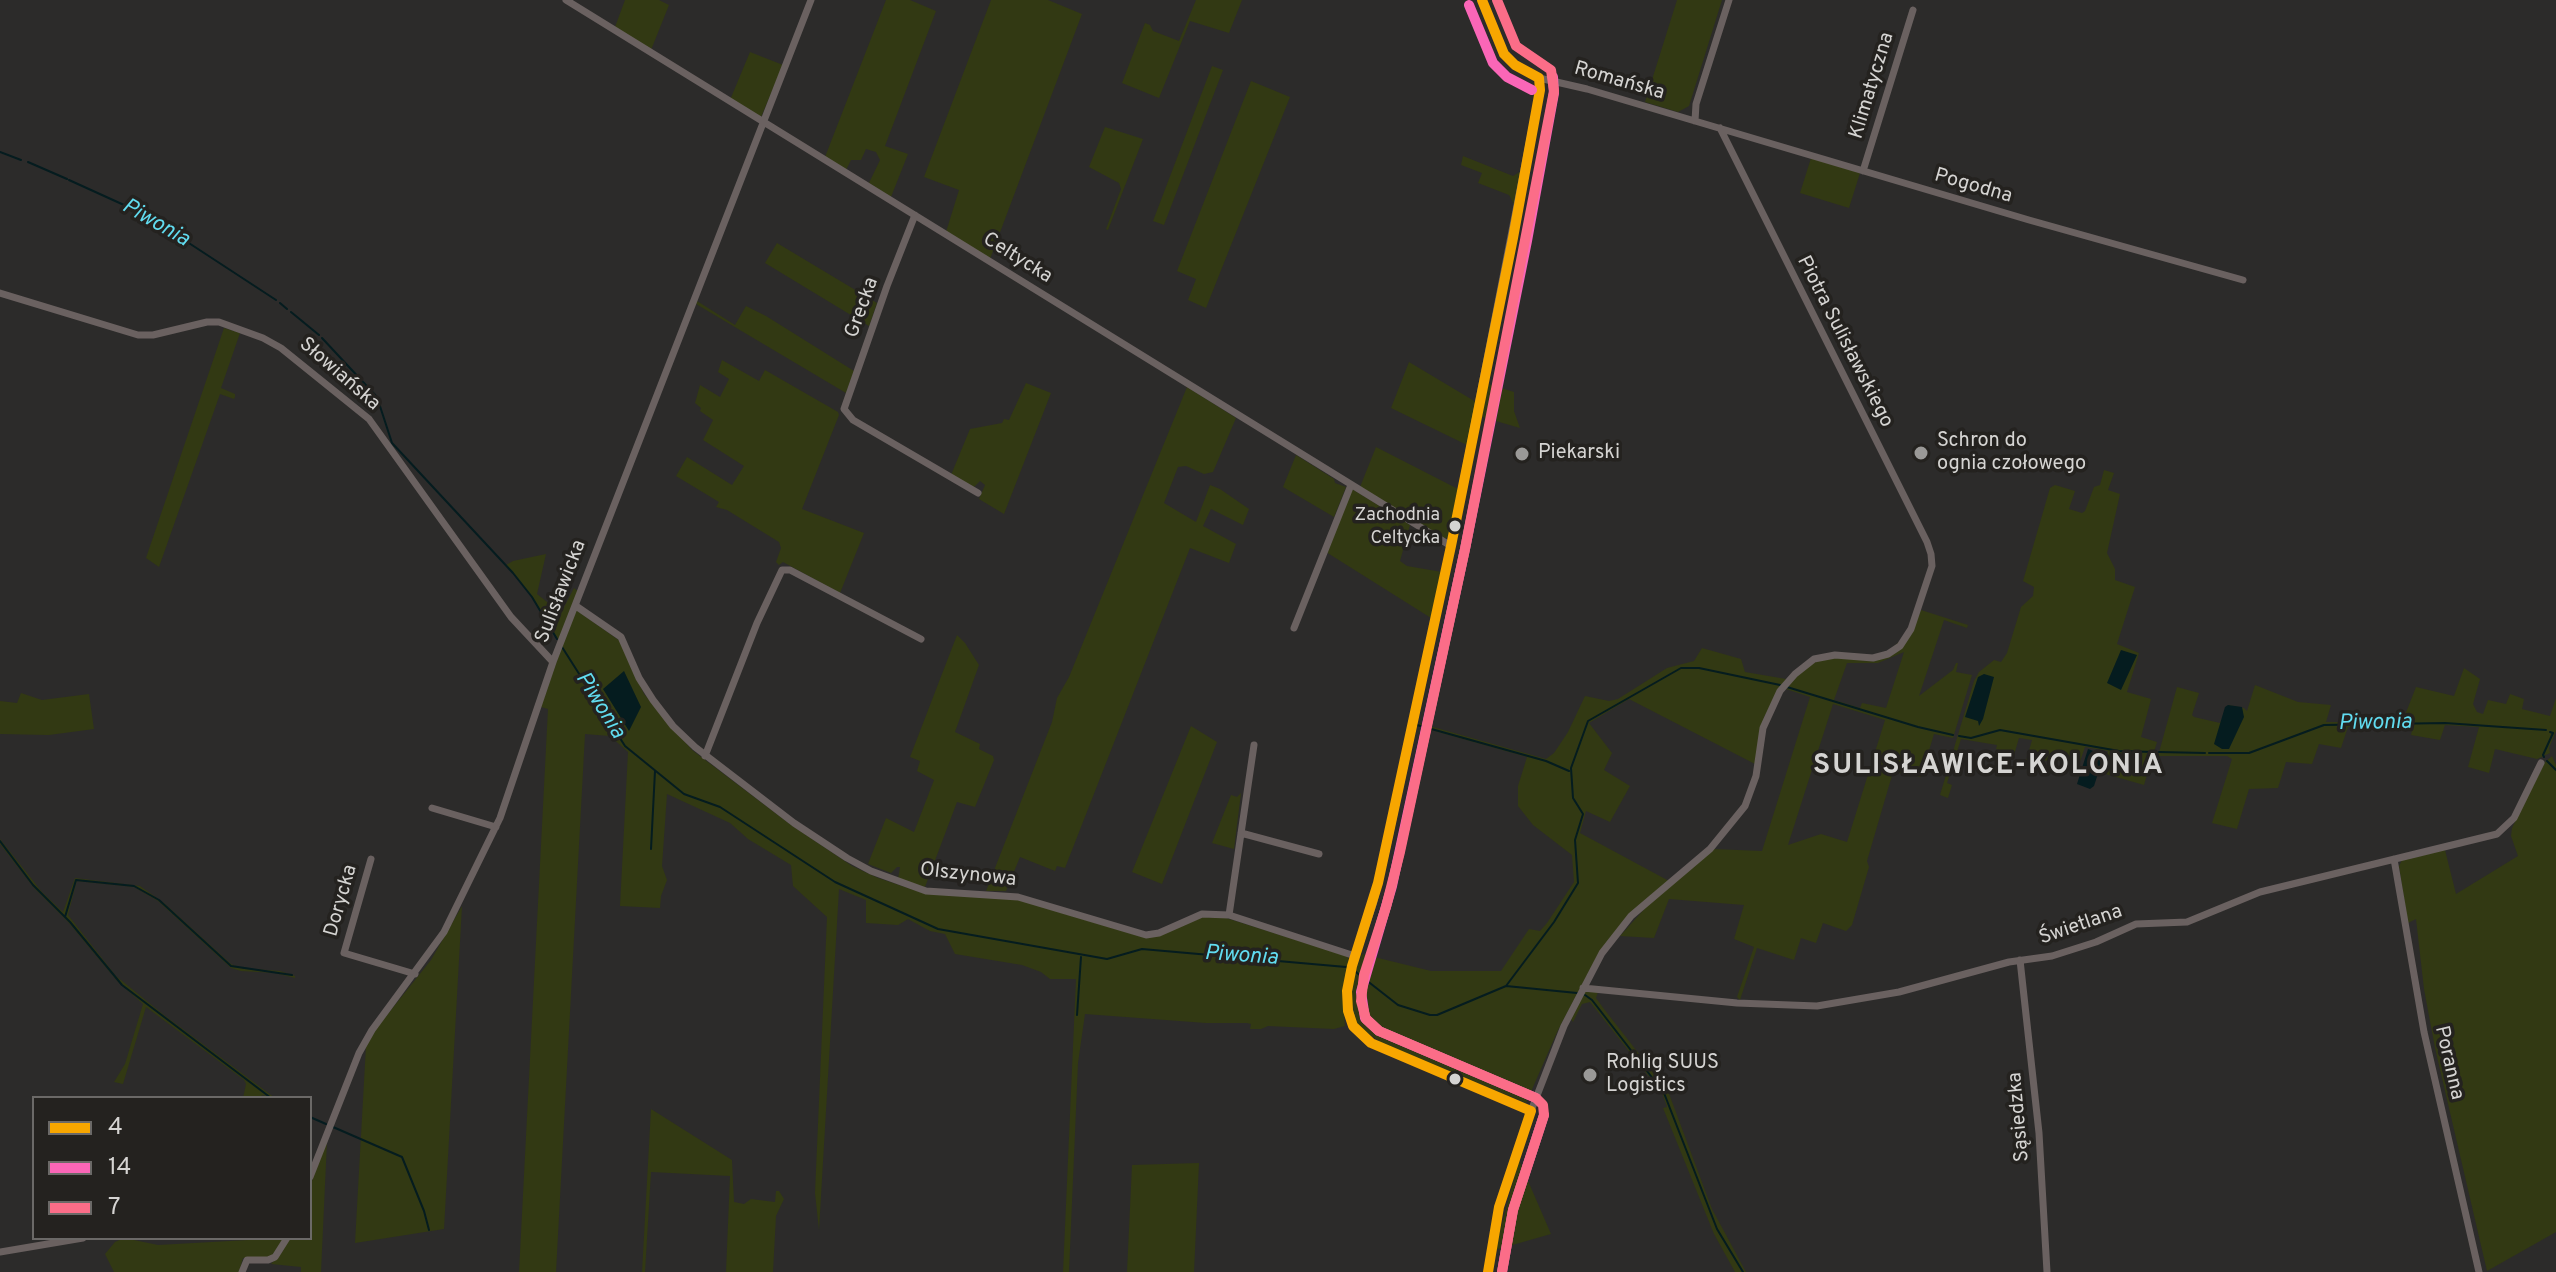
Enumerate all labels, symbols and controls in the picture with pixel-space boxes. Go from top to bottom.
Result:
street label: Klimatyczna [1845,30,1901,142]
street label: Romańska [1571,58,1667,106]
street label: Pogodna [1931,164,2015,210]
water label: Piwonia [116,194,194,254]
street label: Celtycka [978,228,1056,290]
street label: Piotra Sulisławskiego [1790,252,1898,432]
street label: Grecka [841,274,885,342]
street label: Słowiańska [294,333,384,417]
place label: Schron do ognia czołowego [1937,430,2086,477]
place label: Piekarski [1538,442,1620,466]
marker: Schron do ognia czołowego [1912,444,1930,462]
marker: Piekarski [1513,445,1531,463]
place label: Zachodnia Celtycka [1355,505,1440,548]
marker: Zachodnia Celtycka [1447,518,1463,534]
street label: Sulisławicka [531,537,593,647]
water label: Piwonia [568,668,630,744]
water label: Piwonia [2338,710,2412,738]
district label: SULISŁAWICE-KOLONIA [1813,750,2165,784]
street label: Olszynowa [919,859,1017,893]
street label: Dorycka [320,862,364,940]
street label: Świetlana [2036,901,2126,951]
water label: Piwonia [1203,941,1279,973]
street label: Poranna [2428,1024,2468,1102]
place label: Rohlig SUUS Logistics [1606,1052,1719,1099]
marker: Rohlig SUUS Logistics [1581,1066,1599,1084]
unlabelled marker [1447,1071,1463,1087]
street label: Sąsiedzka [2004,1071,2036,1163]
legend [32,1096,312,1240]
text: 4 [108,1113,123,1143]
text: 14 [108,1153,131,1183]
text: 7 [108,1193,121,1223]

